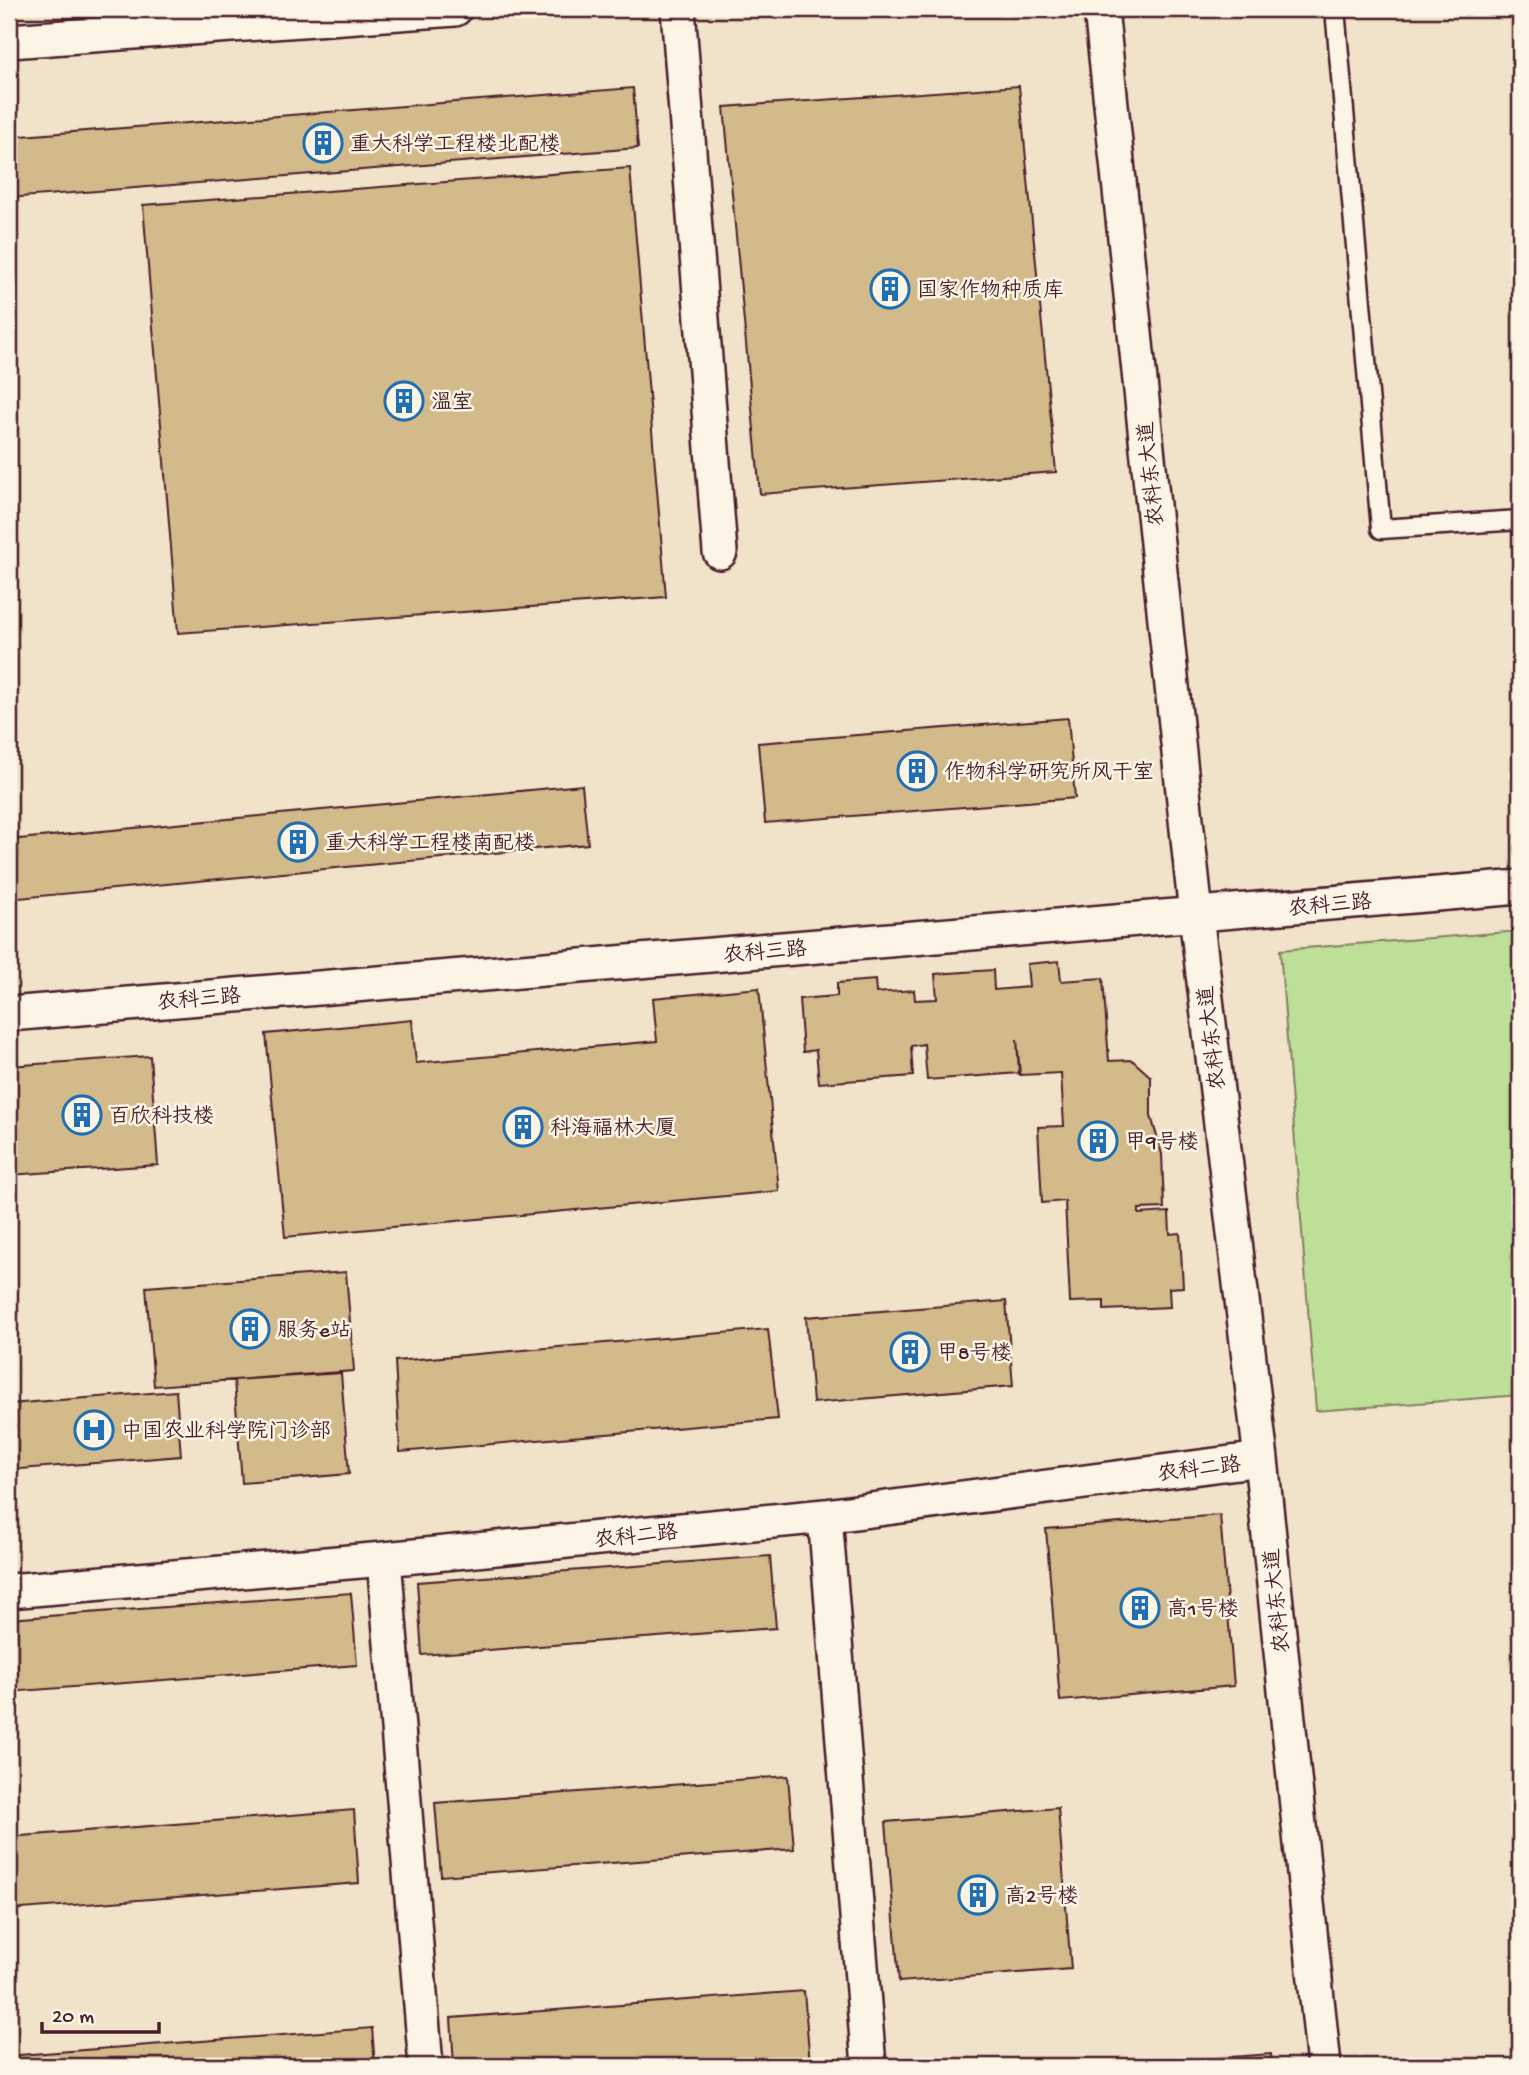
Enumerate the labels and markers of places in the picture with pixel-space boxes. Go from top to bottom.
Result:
building icon: 重大科学工程楼北配楼 [302,122,344,164]
place label: 重大科学工程楼北配楼 [350,132,560,159]
building icon: 国家作物种质库 [869,268,911,310]
place label: 国家作物种质库 [917,278,1064,305]
building icon: 温室 [383,380,425,422]
place label: 温室 [431,390,473,417]
building icon: 作物科学研究所风干室 [896,750,938,792]
place label: 作物科学研究所风干室 [944,760,1154,787]
building icon: 重大科学工程楼南配楼 [277,821,319,863]
place label: 重大科学工程楼南配楼 [325,831,535,858]
building icon: 百欣科技楼 [61,1094,103,1136]
place label: 百欣科技楼 [109,1104,214,1131]
building icon: 科海福林大厦 [502,1106,544,1148]
place label: 科海福林大厦 [550,1116,676,1143]
building icon: 甲9号楼 [1077,1120,1119,1162]
place label: 甲9号楼 [1125,1130,1199,1157]
building icon: 服务e站 [229,1308,271,1350]
place label: 服务e站 [277,1318,351,1345]
building icon: 甲8号楼 [889,1331,931,1373]
place label: 甲8号楼 [937,1341,1012,1368]
hospital icon: 中国农业科学院门诊部 [73,1409,115,1451]
place label: 中国农业科学院门诊部 [121,1419,331,1446]
building icon: 高1号楼 [1119,1587,1161,1629]
place label: 高1号楼 [1167,1597,1238,1624]
building icon: 高2号楼 [957,1874,999,1916]
place label: 高2号楼 [1005,1884,1078,1911]

